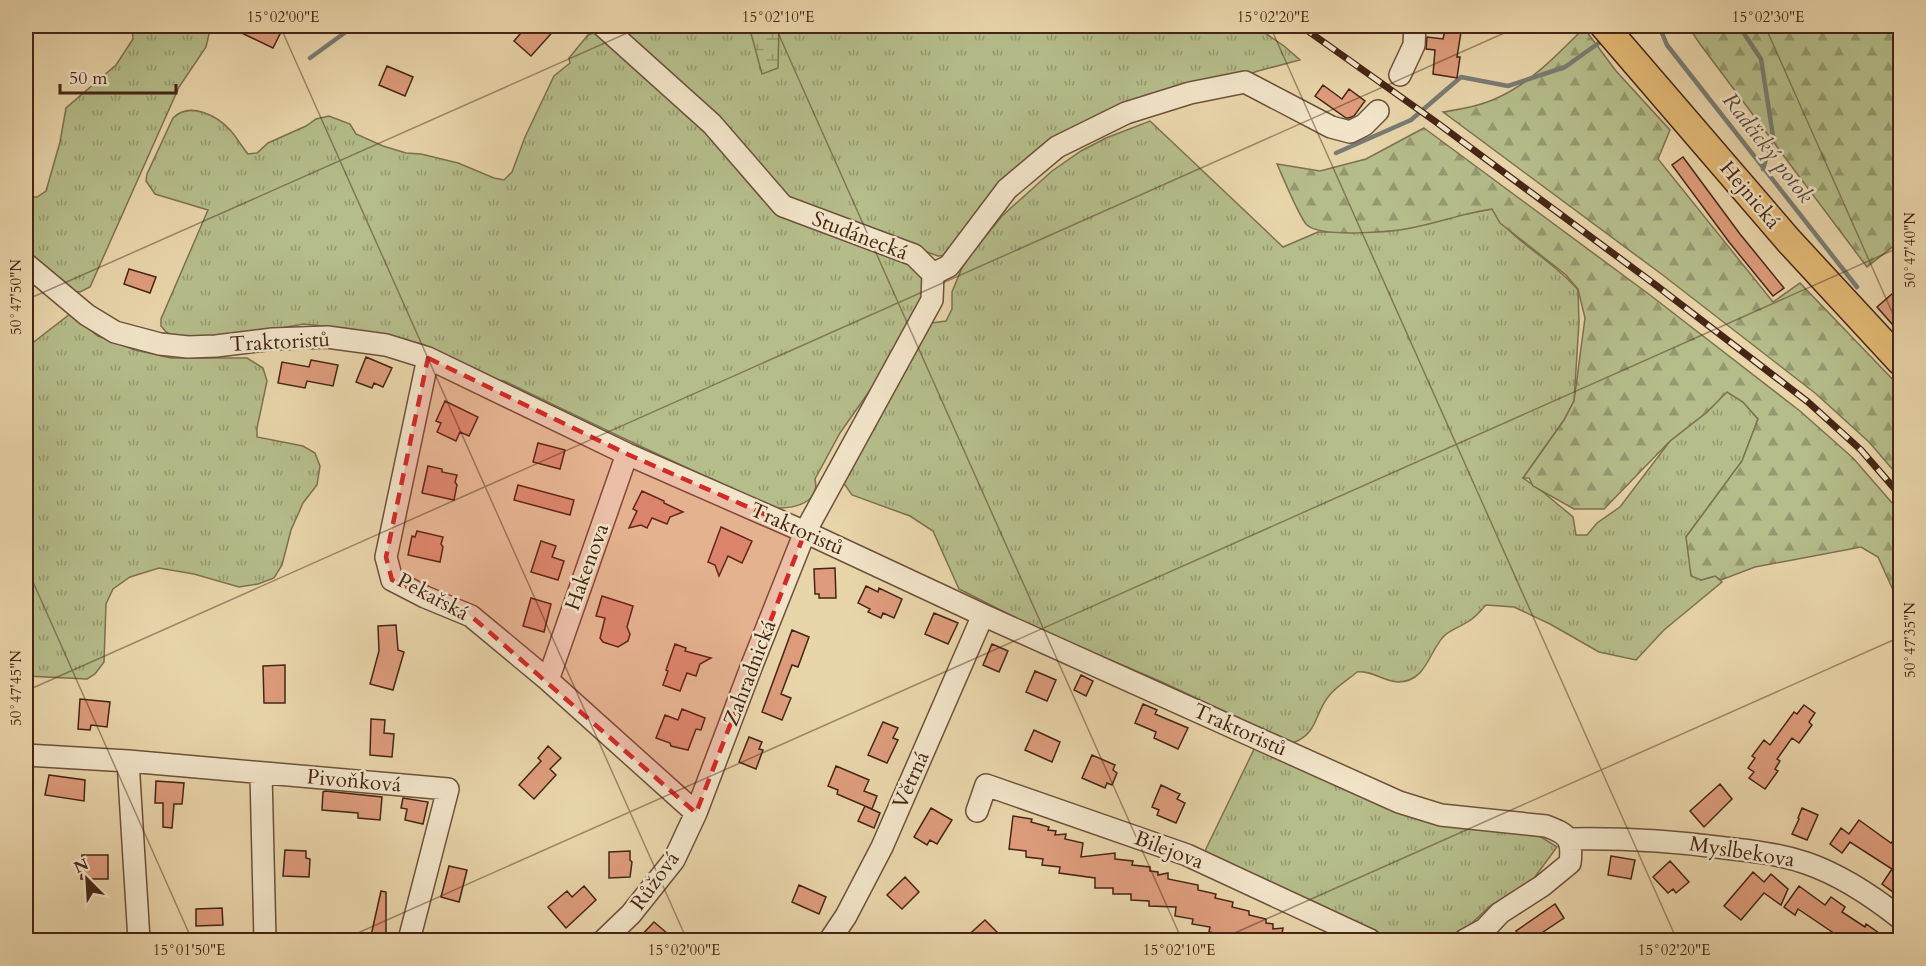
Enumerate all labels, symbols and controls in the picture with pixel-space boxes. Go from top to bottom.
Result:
text: 15°02'00"E [247,7,319,27]
text: 15°02'10"E [742,7,814,27]
text: 15°02'20"E [1237,7,1309,27]
text: 15°02'30"E [1732,7,1804,27]
scale bar [60,57,176,95]
text: 50 m [69,66,108,91]
water label: Radčický potok [1715,87,1821,210]
street label: Hejnická [1713,155,1787,235]
street label: Studánecká [808,204,912,268]
text: 50°47'40"N [1900,212,1920,288]
text: 50°47'50"N [6,259,26,335]
street label: Traktoristů [229,325,331,359]
street label: Traktoristů [745,495,849,563]
street label: Hakenova [558,520,616,614]
street label: Pekařská [392,566,474,628]
text: 50°47'35"N [1900,602,1920,678]
street label: Zahradnická [717,616,783,730]
text: 50°47'45"N [6,650,26,726]
street label: Traktoristů [1188,696,1292,764]
street label: Větrná [885,747,937,813]
street label: Pivoňková [306,762,402,800]
street label: Bilejova [1130,824,1208,876]
street label: Myslbekova [1687,829,1797,875]
street label: Růžová [624,846,686,916]
north arrow [57,849,117,909]
text: N [70,853,92,879]
text: 15°01'50"E [153,940,225,960]
text: 15°02'00"E [648,940,720,960]
text: 15°02'10"E [1143,940,1215,960]
text: 15°02'20"E [1638,940,1710,960]

